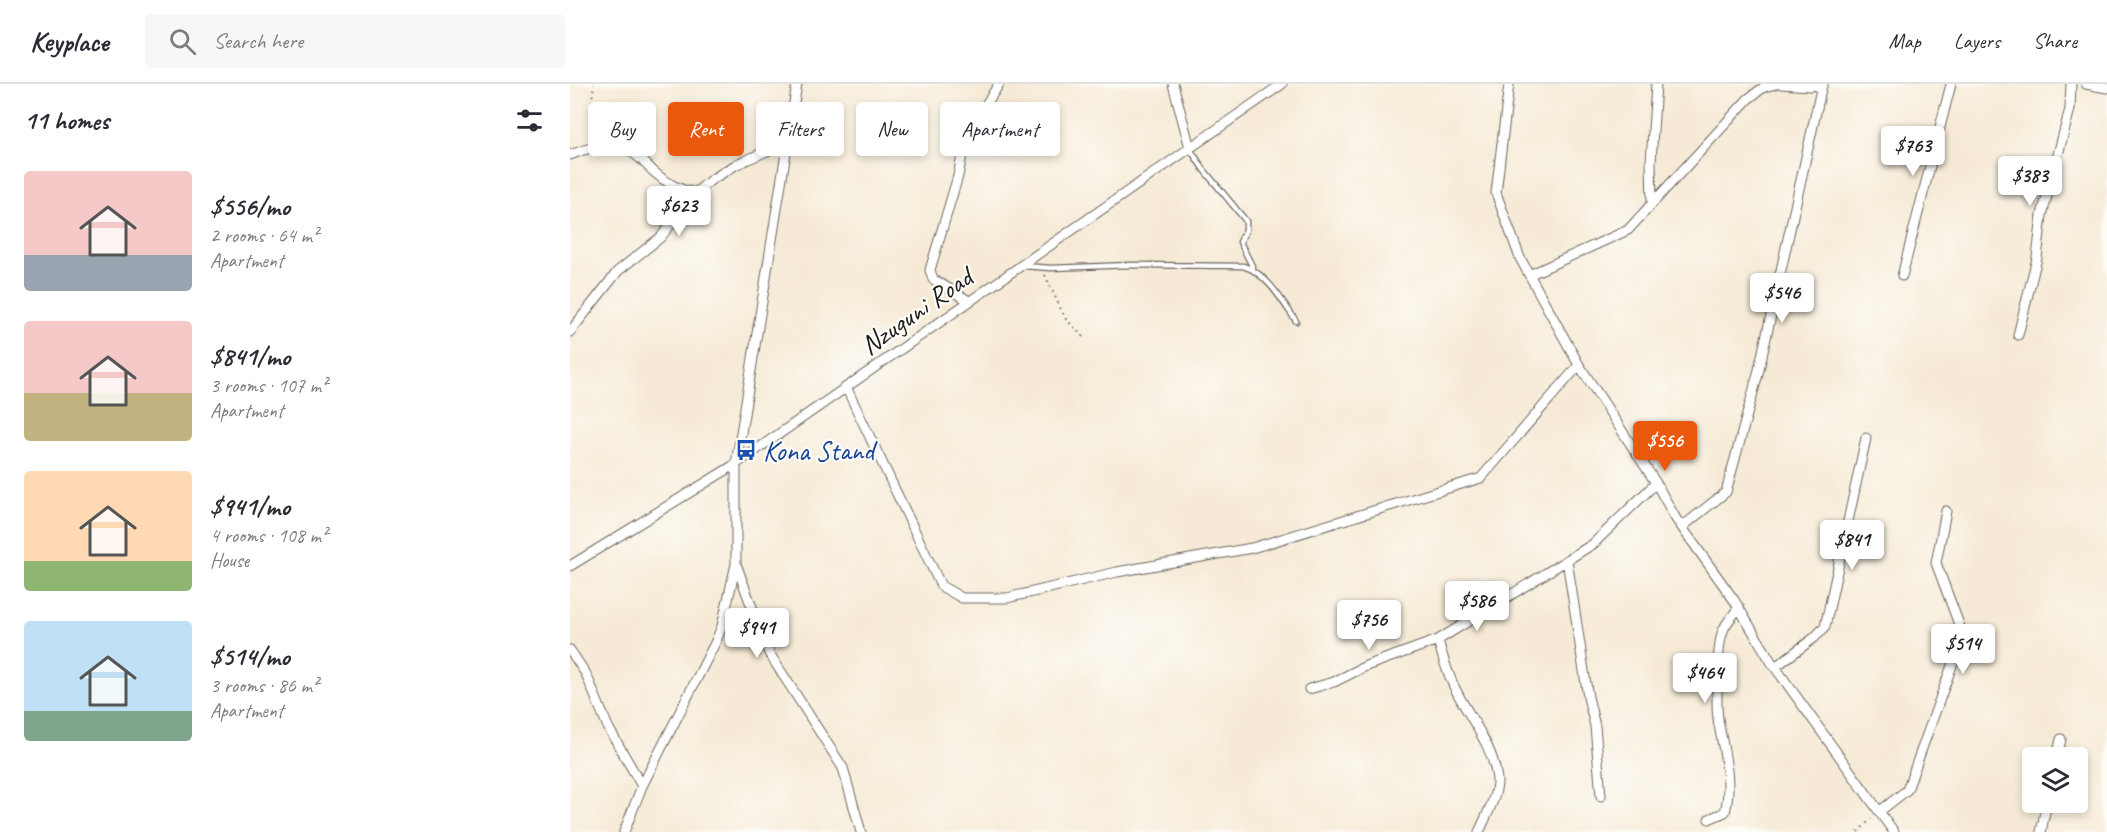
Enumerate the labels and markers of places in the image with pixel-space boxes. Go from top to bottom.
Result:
pin: $763 [1877,126,1949,177]
pin: $383 [1994,156,2066,207]
pin: $623 [643,186,715,237]
pin: $546 [1746,273,1818,324]
pin: $556 [1629,421,1701,472]
place label: Kona Stand [763,433,878,468]
bus stop icon: Kona Stand [734,438,758,462]
pin: $841 [1816,520,1888,571]
pin: $586 [1441,581,1513,632]
pin: $756 [1333,600,1405,651]
pin: $941 [721,608,793,659]
pin: $514 [1927,624,1999,675]
pin: $464 [1669,653,1741,704]

